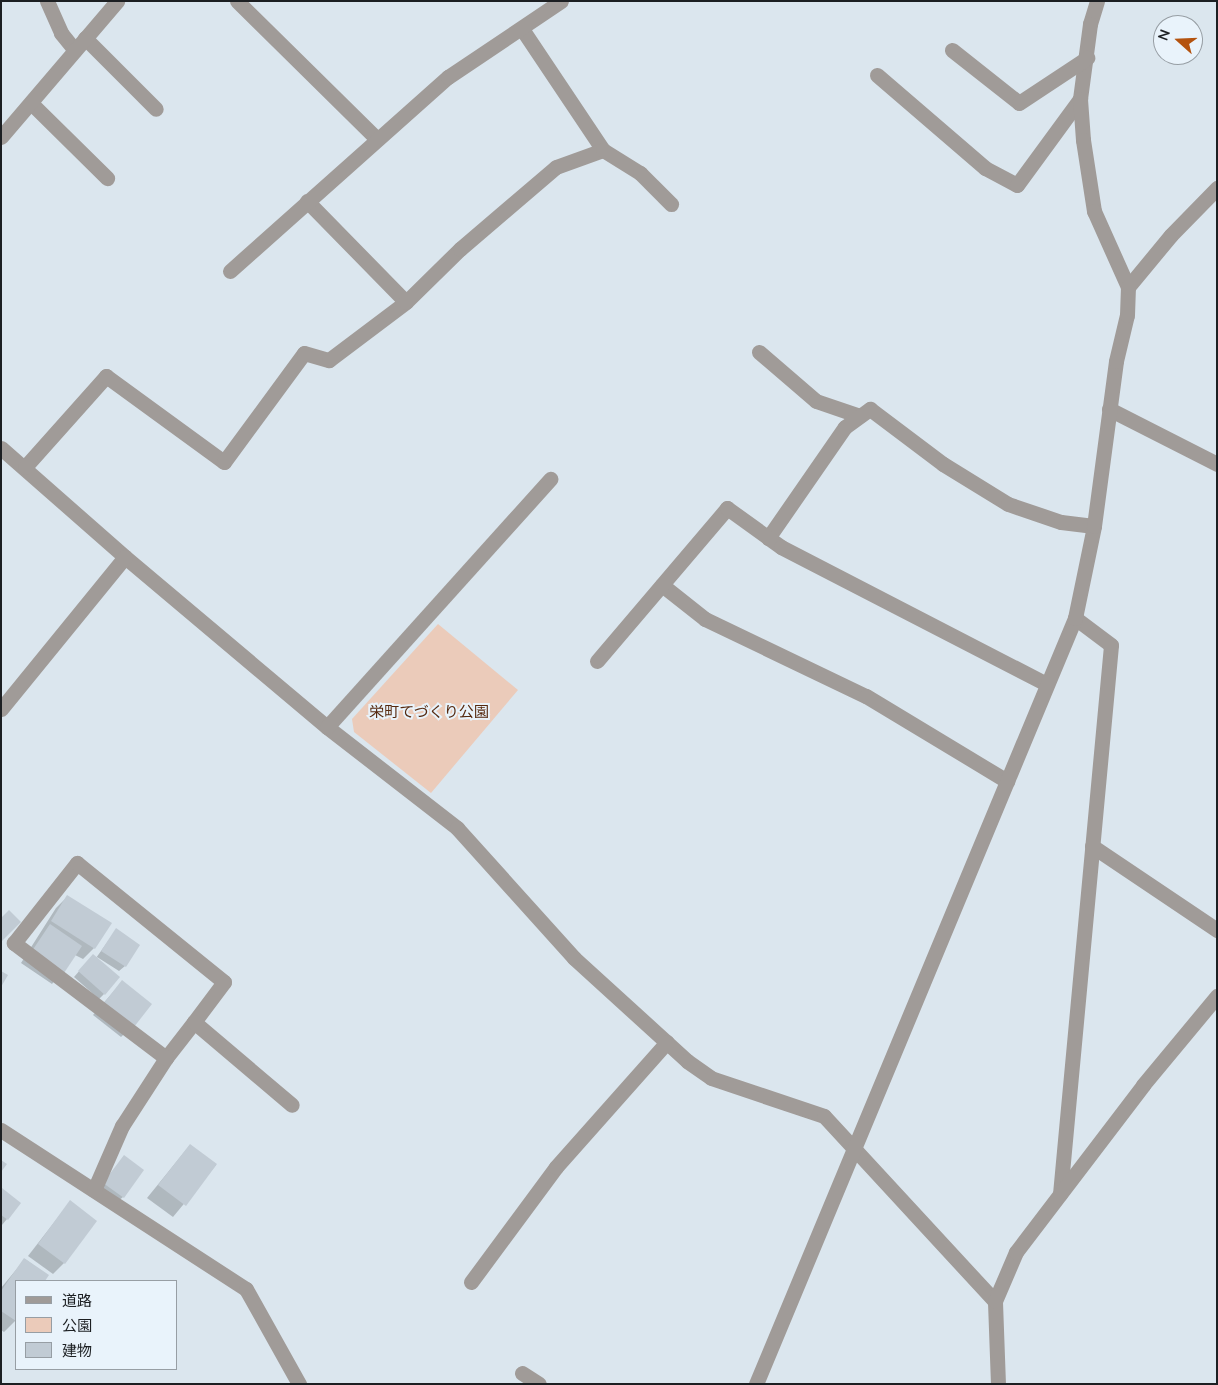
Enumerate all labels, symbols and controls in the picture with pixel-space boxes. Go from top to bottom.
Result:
north arrow [1153,15,1203,65]
text: N [1154,27,1175,43]
park label: 栄町てづくり公園 [369,704,489,722]
legend [15,1280,178,1370]
text: 道路 [62,1291,92,1311]
text: 公園 [62,1316,92,1336]
text: 建物 [62,1341,92,1361]

